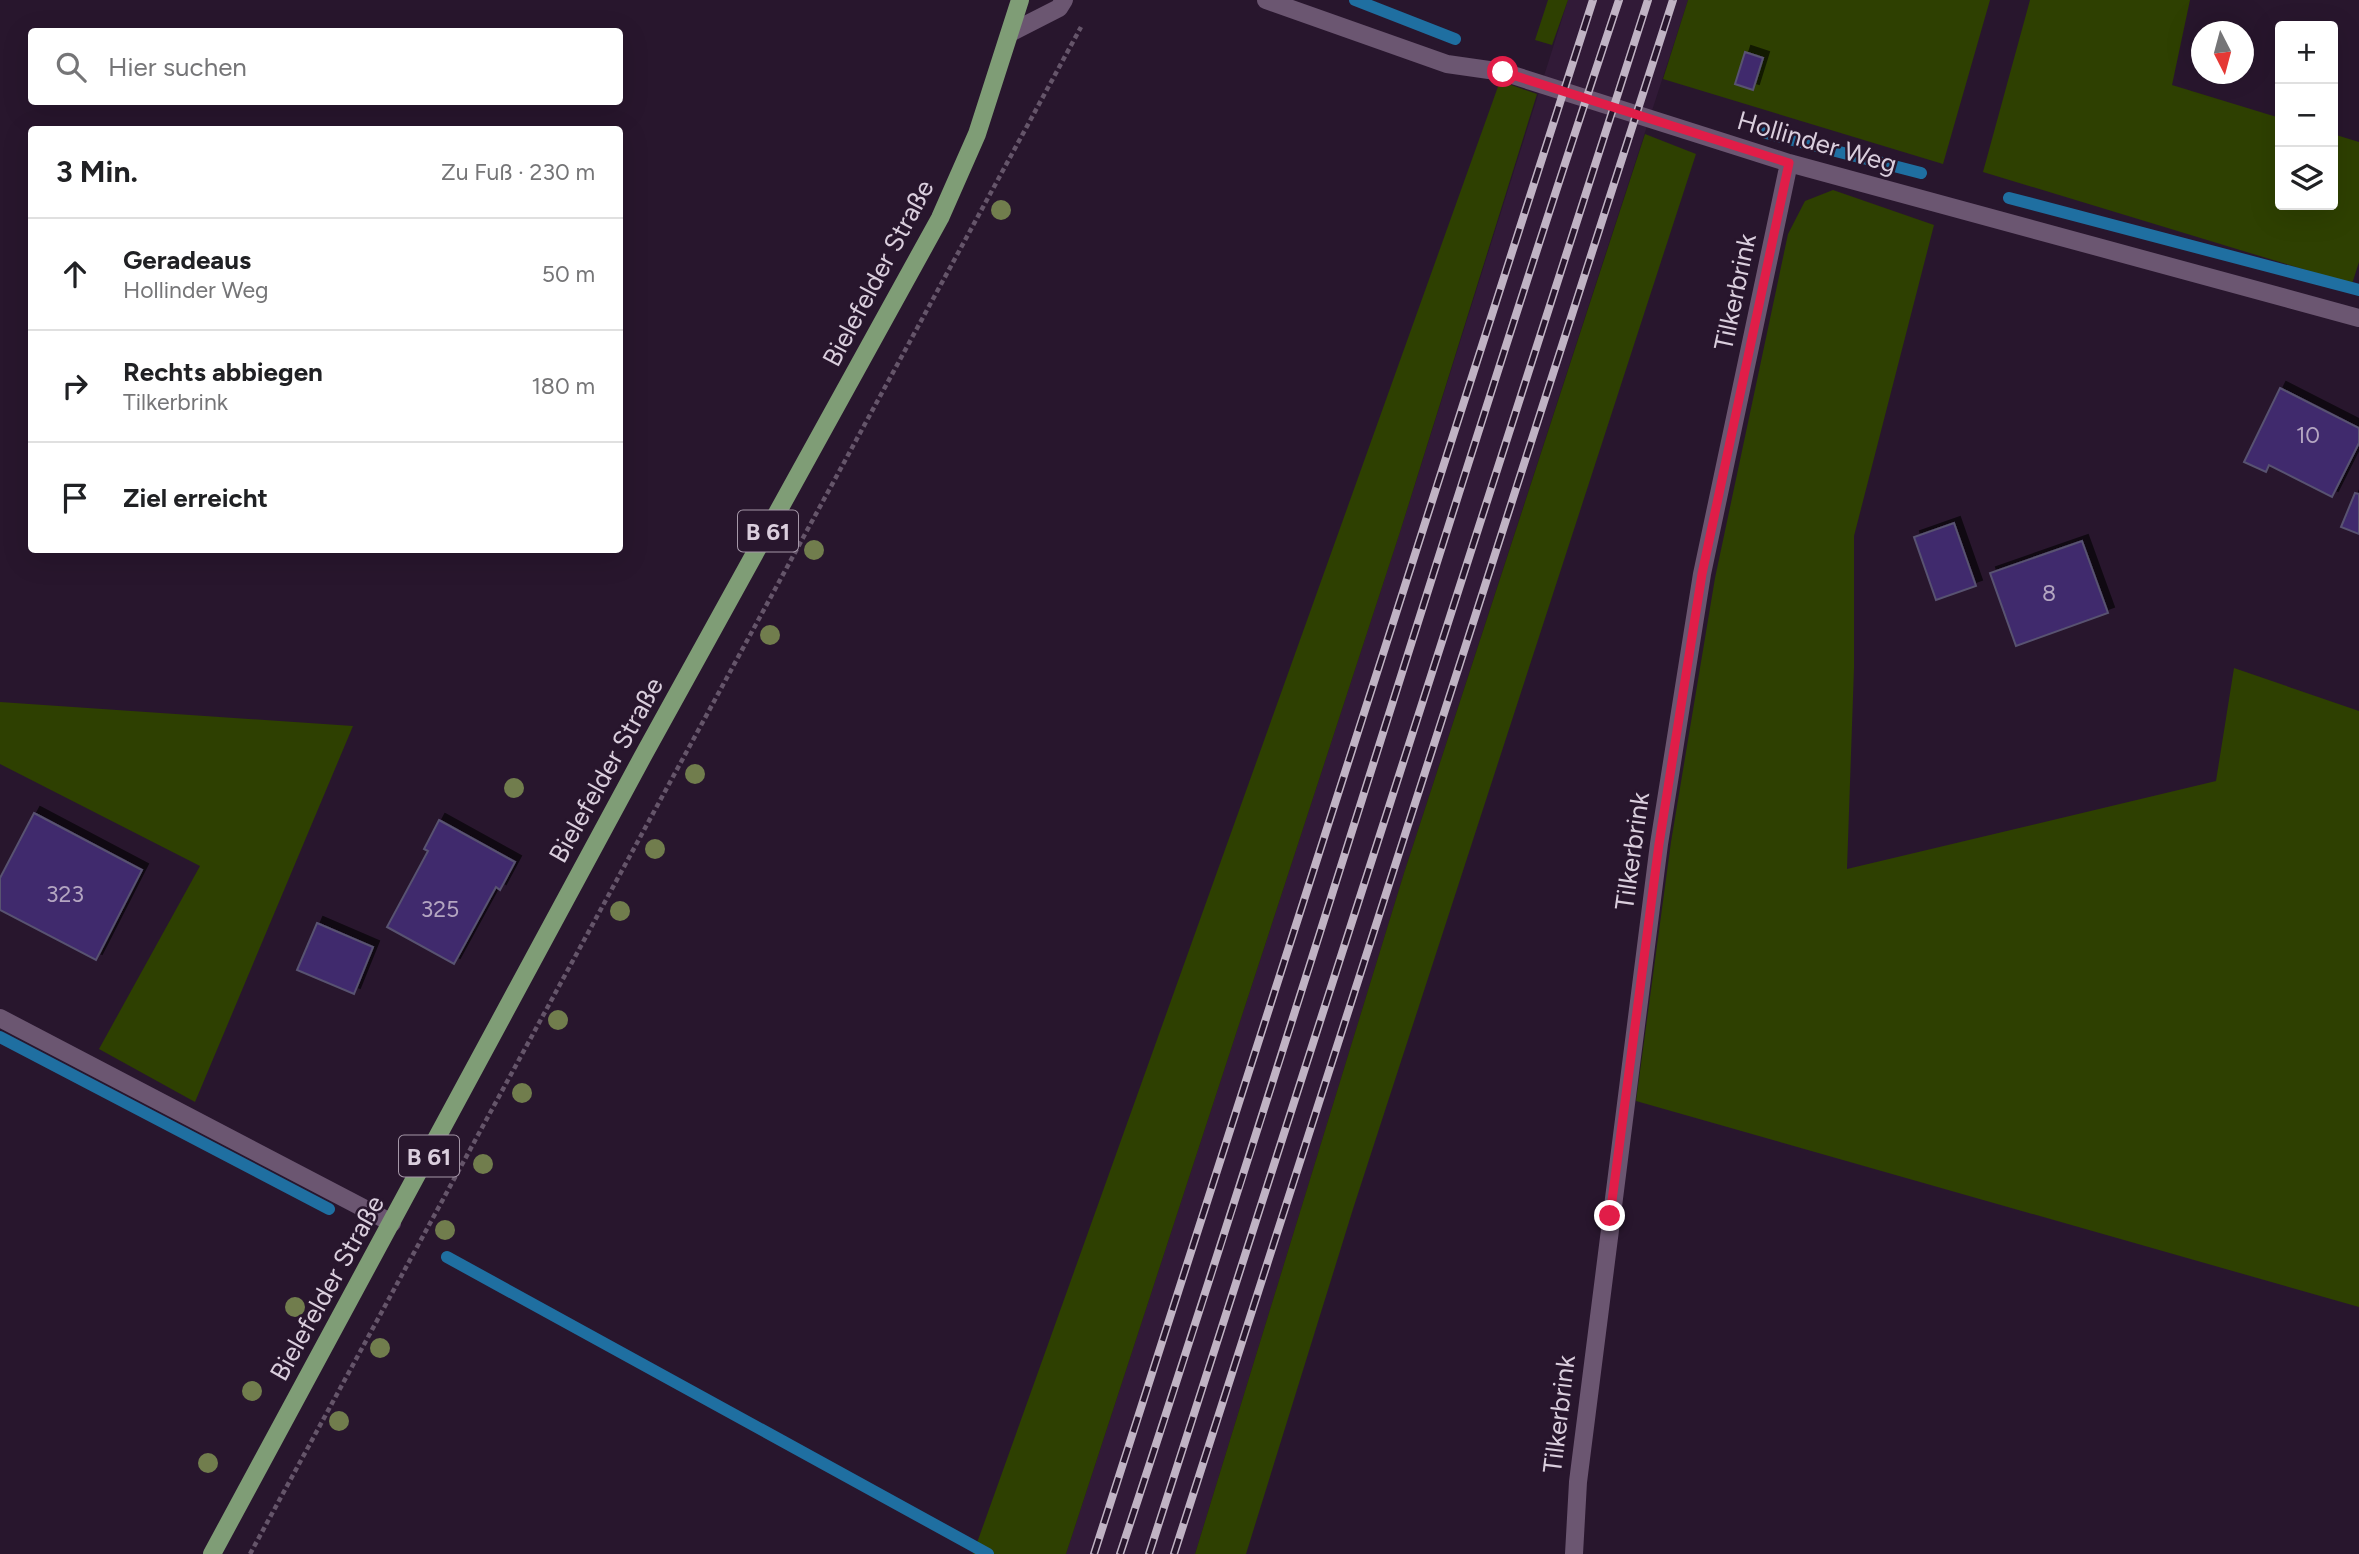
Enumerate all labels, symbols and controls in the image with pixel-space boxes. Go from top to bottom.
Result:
north arrow [2191,21,2254,84]
map controls [2275,21,2338,210]
button: + [2275,21,2338,84]
search box [28,28,623,105]
icon: search [52,48,90,86]
text: Hier suchen [108,51,247,83]
route start [1487,56,1518,87]
button: − [2275,84,2338,147]
street label: Hollinder Weg [1733,104,1901,180]
button: layers [2275,147,2338,210]
text: 3 Min. [56,153,138,190]
text: Zu Fuß · 230 m [441,158,595,186]
street label: Bielefelder Straße [815,174,941,372]
street label: Tilkerbrink [1707,230,1763,353]
text: Geradeaus [123,244,251,276]
icon: ahead [56,255,94,293]
text: 50 m [542,260,595,288]
text: Hollinder Weg [123,276,269,304]
text: Rechts abbiegen [123,356,323,388]
icon: right [56,367,94,405]
text: 180 m [531,372,595,400]
text: Tilkerbrink [123,388,228,416]
house number: 10 [2296,421,2320,449]
icon: arrive [56,479,94,517]
text: Ziel erreicht [123,482,268,514]
road number: B 61 [738,510,798,552]
house number: 8 [2042,579,2056,607]
street label: Bielefelder Straße [542,672,670,868]
street label: Tilkerbrink [1608,790,1656,912]
house number: 323 [46,880,84,908]
house number: 325 [421,895,459,923]
road number: B 61 [399,1136,459,1176]
street label: Bielefelder Straße [263,1190,391,1386]
route end [1594,1200,1625,1231]
street label: Tilkerbrink [1536,1353,1582,1475]

